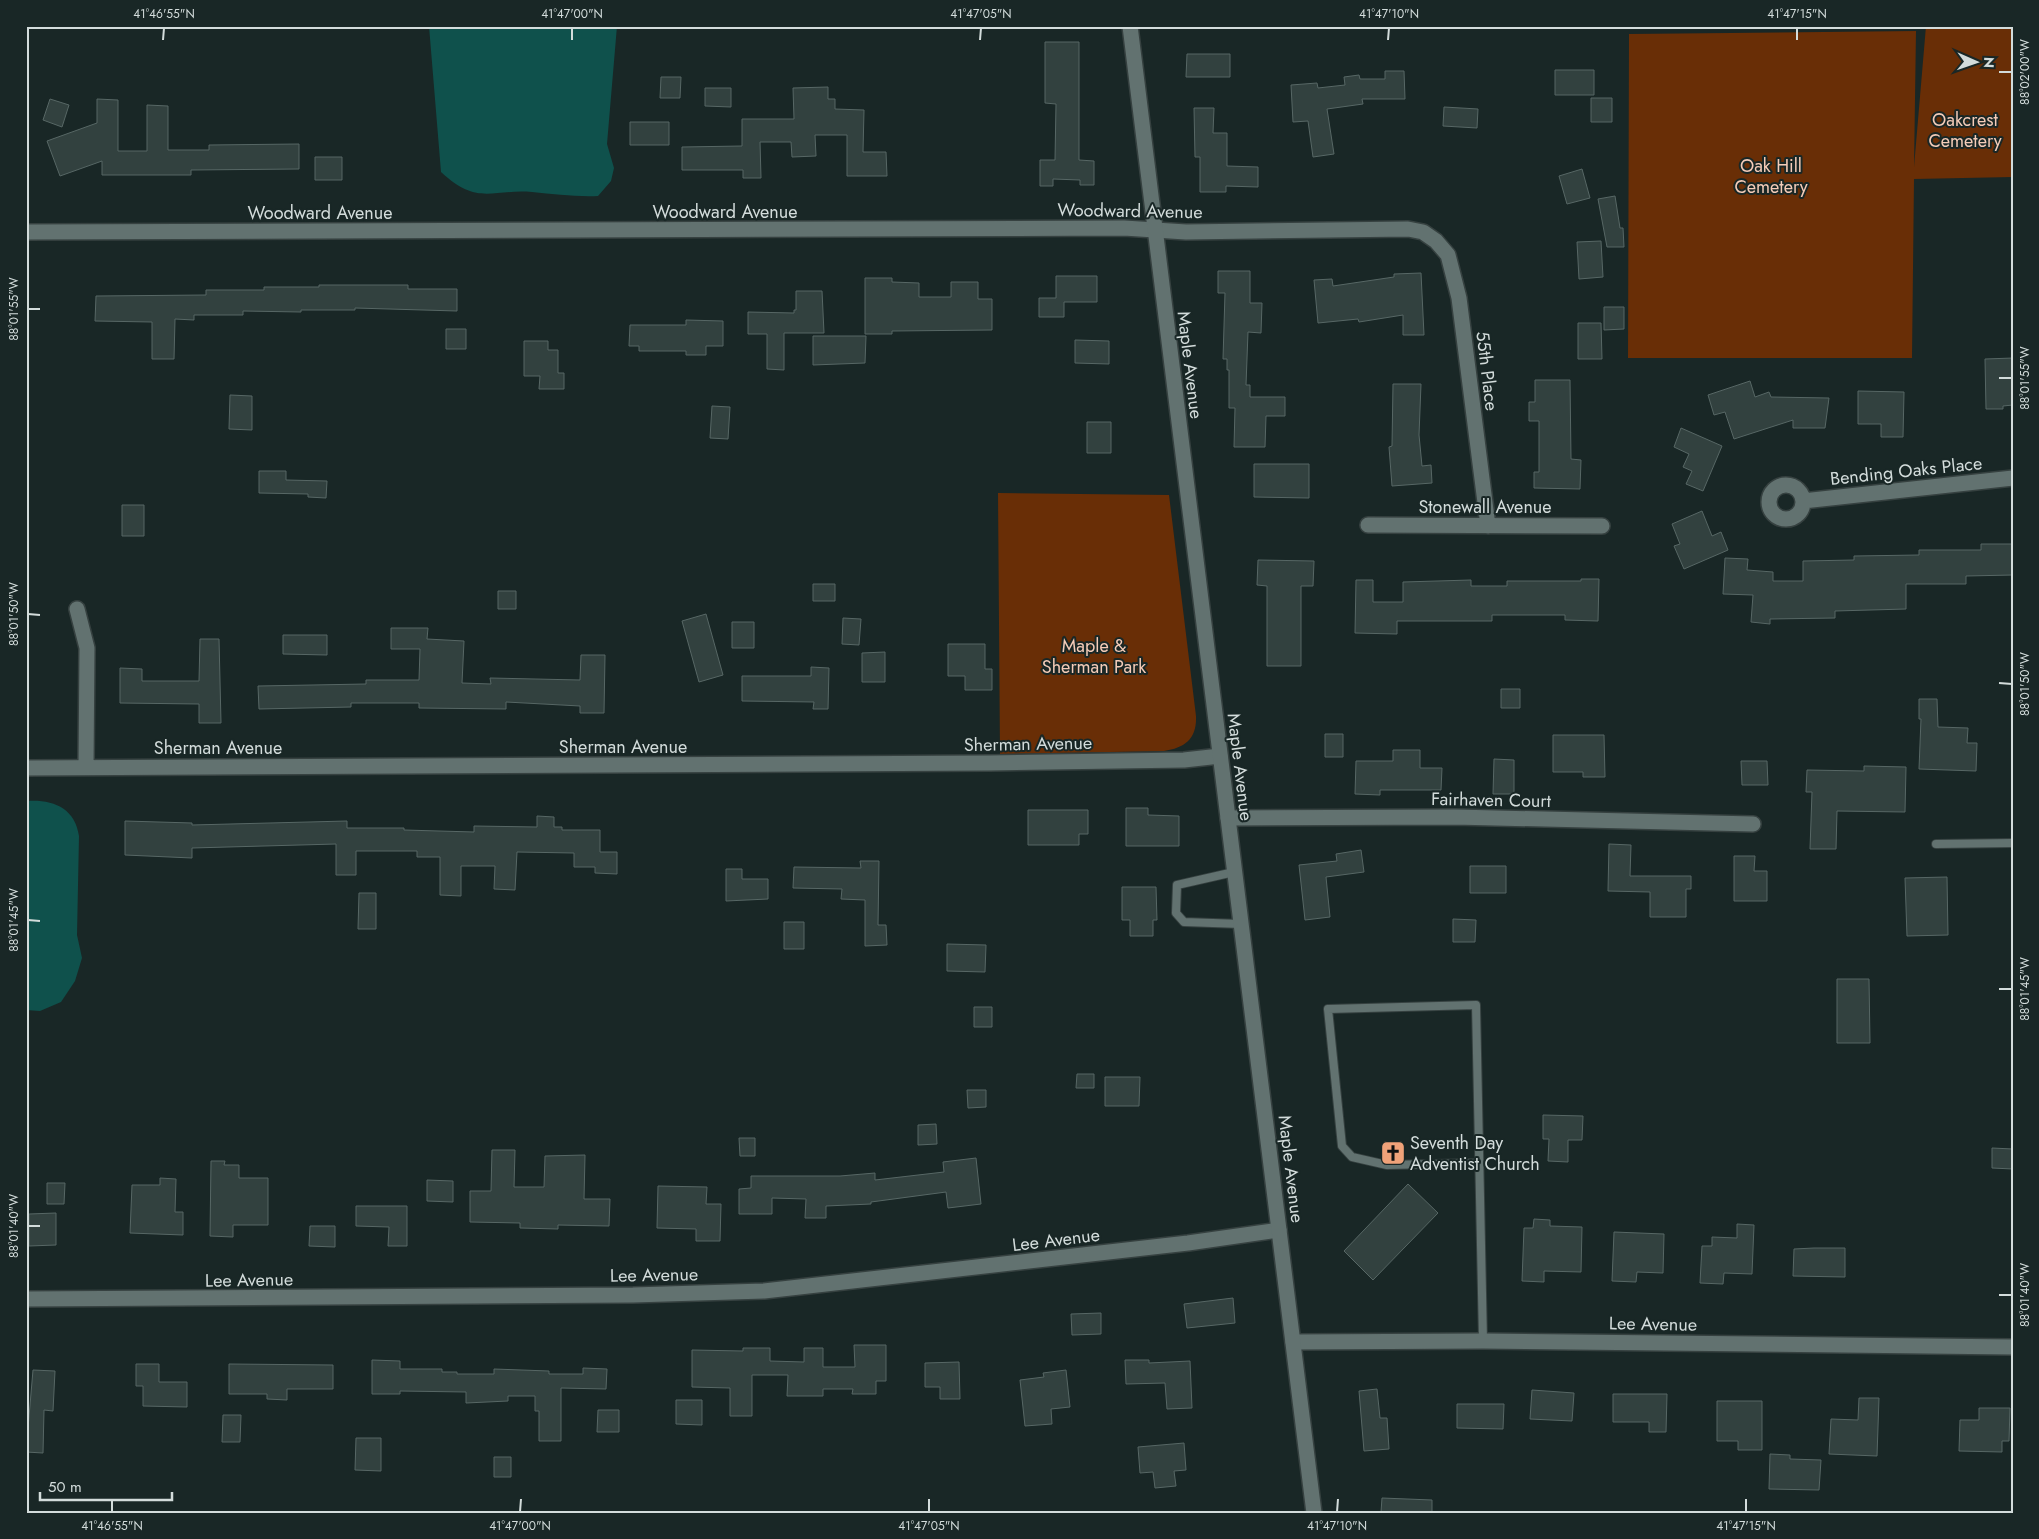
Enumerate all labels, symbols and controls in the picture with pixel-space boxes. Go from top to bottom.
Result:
text: 41°46'55"N [133,5,195,23]
text: 41°47'00"N [541,5,603,23]
text: 41°47'05"N [950,5,1012,23]
text: 41°47'10"N [1359,5,1419,23]
text: 41°47'15"N [1767,5,1827,23]
north arrow [1952,38,2002,88]
text: 88°02'00"W [2016,39,2034,105]
text: N [1979,57,1999,68]
park label: Oakcrest Cemetery [1928,107,2002,154]
park label: Oak Hill Cemetery [1734,153,1808,200]
street label: Woodward Avenue [1057,197,1203,225]
street label: Woodward Avenue [652,199,798,225]
street label: Woodward Avenue [247,200,393,226]
text: 88°01'55"W [5,277,23,341]
street label: Maple Avenue [1170,310,1210,420]
street label: 55th Place [1469,330,1505,412]
text: 88°01'55"W [2016,346,2034,410]
street label: Bending Oaks Place [1829,450,1983,492]
street label: Stonewall Avenue [1418,494,1552,520]
text: 88°01'50"W [5,582,23,646]
park label: Maple & Sherman Park [1042,633,1146,680]
text: 88°01'50"W [2016,652,2034,716]
street label: Maple Avenue [1220,712,1260,822]
street label: Sherman Avenue [964,730,1092,758]
street label: Sherman Avenue [559,734,687,760]
street label: Sherman Avenue [154,735,282,761]
street label: Fairhaven Court [1431,786,1552,814]
text: 88°01'45"W [5,888,23,952]
text: 88°01'45"W [2016,957,2034,1021]
street label: Maple Avenue [1271,1114,1311,1224]
place label: Seventh Day Adventist Church [1410,1130,1540,1177]
church icon: Seventh Day Adventist Church [1380,1140,1406,1166]
text: 88°01'40"W [5,1194,23,1258]
street label: Lee Avenue [1011,1222,1101,1258]
street label: Lee Avenue [610,1261,698,1289]
text: 88°01'40"W [2016,1263,2034,1327]
street label: Lee Avenue [205,1266,293,1294]
street label: Lee Avenue [1609,1310,1697,1338]
scale bar [40,1469,172,1501]
text: 50 m [48,1476,82,1498]
text: 41°46'55"N [81,1517,143,1535]
text: 41°47'00"N [489,1517,551,1535]
text: 41°47'05"N [898,1517,960,1535]
text: 41°47'10"N [1307,1517,1367,1535]
text: 41°47'15"N [1716,1517,1776,1535]

